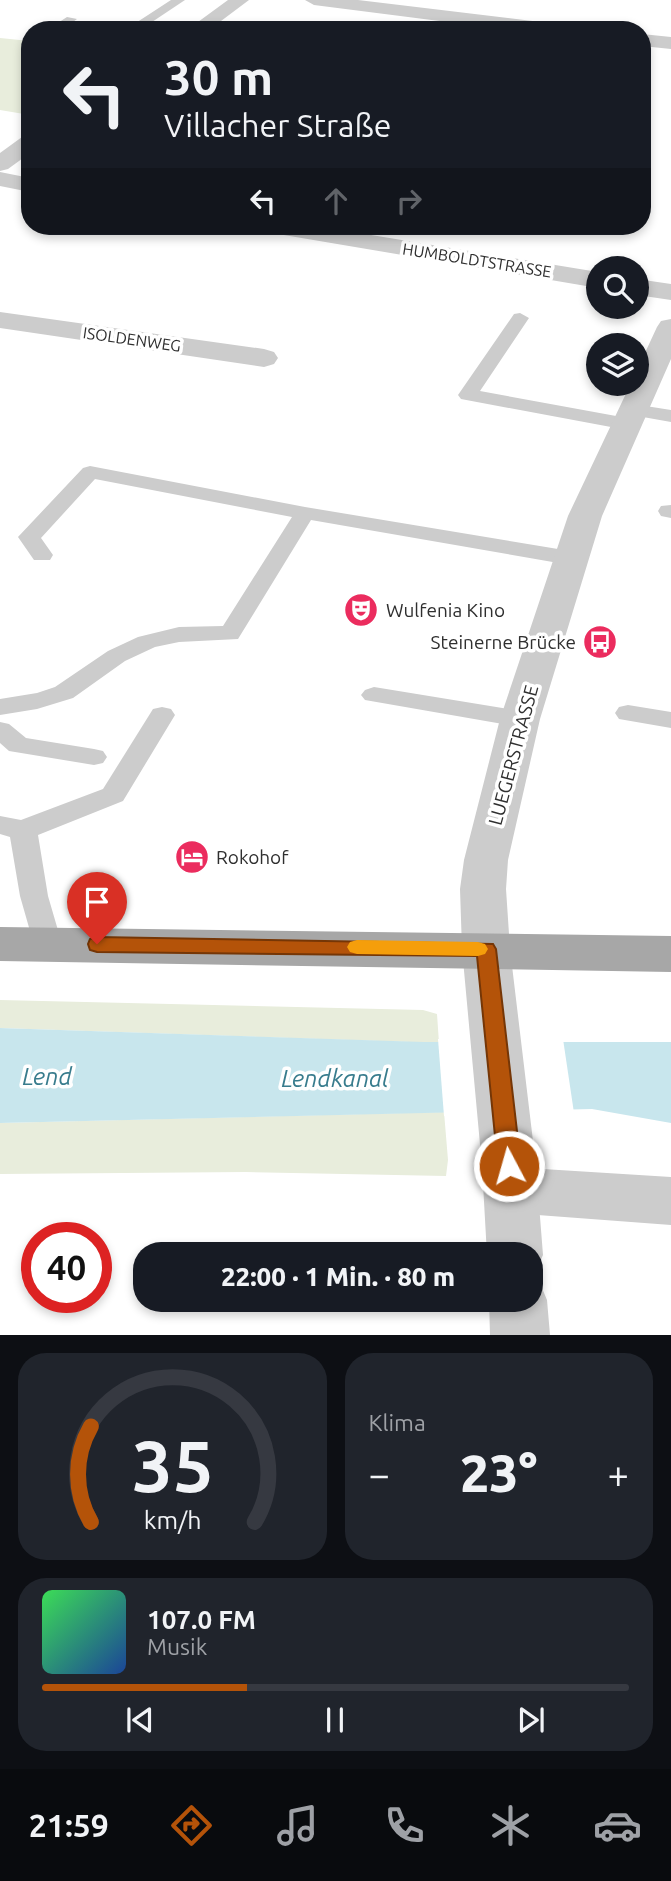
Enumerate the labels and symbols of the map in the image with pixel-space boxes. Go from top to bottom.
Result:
street label: HUMBOLDTSTRASSE [401,239,553,281]
street label: ISOLDENWEG [82,323,182,355]
theatre icon: Wulfenia Kino [342,591,380,629]
place label: Wulfenia Kino [386,599,505,621]
bus stop icon: Steinerne Brücke [581,623,619,661]
place label: Steinerne Brücke [431,631,576,653]
street label: LUEGERSTRASSE [484,683,542,827]
hotel icon: Rokohof [173,838,211,876]
place label: Rokohof [216,846,289,868]
pin [67,872,127,944]
water label: Lend [22,1063,72,1090]
water label: Lendkanal [281,1065,389,1092]
position arrow [472,1129,546,1203]
speed limit sign: 40 [21,1222,112,1313]

